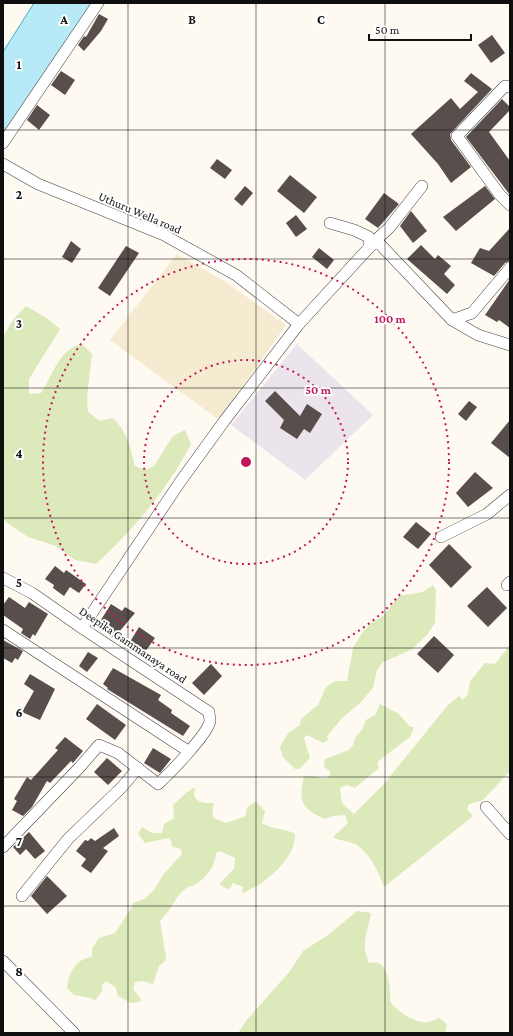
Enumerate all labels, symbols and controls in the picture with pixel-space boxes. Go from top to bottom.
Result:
text: A [59,12,68,27]
text: B [188,12,196,27]
text: C [317,12,325,27]
scale bar [369,16,471,42]
text: 50 m [375,23,400,37]
text: 1 [17,57,22,72]
text: 2 [16,187,23,202]
street label: Uthuru Wella road [96,189,184,237]
text: 100 m [374,312,407,326]
text: 3 [16,316,22,331]
text: 50 m [305,383,332,397]
text: 4 [15,446,23,461]
centre of rings [239,455,253,469]
text: 5 [16,575,22,590]
street label: Deepika Gammanaya road [77,604,190,687]
text: 6 [15,705,23,720]
text: 7 [16,834,22,849]
text: 8 [15,964,23,979]

